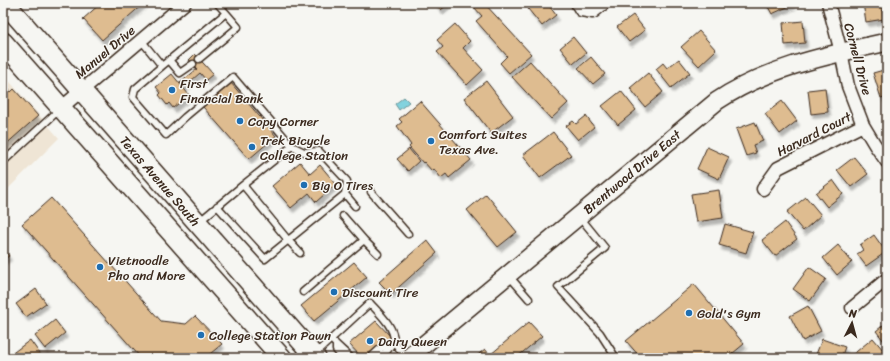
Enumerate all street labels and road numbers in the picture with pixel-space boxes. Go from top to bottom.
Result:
street label: Manuel Drive [69,19,141,85]
street label: Cornell Drive [837,20,879,98]
street label: Harvard Court [773,105,856,163]
street label: Brentwood Drive East [578,123,687,220]
street label: Texas Avenue South [114,130,206,232]

